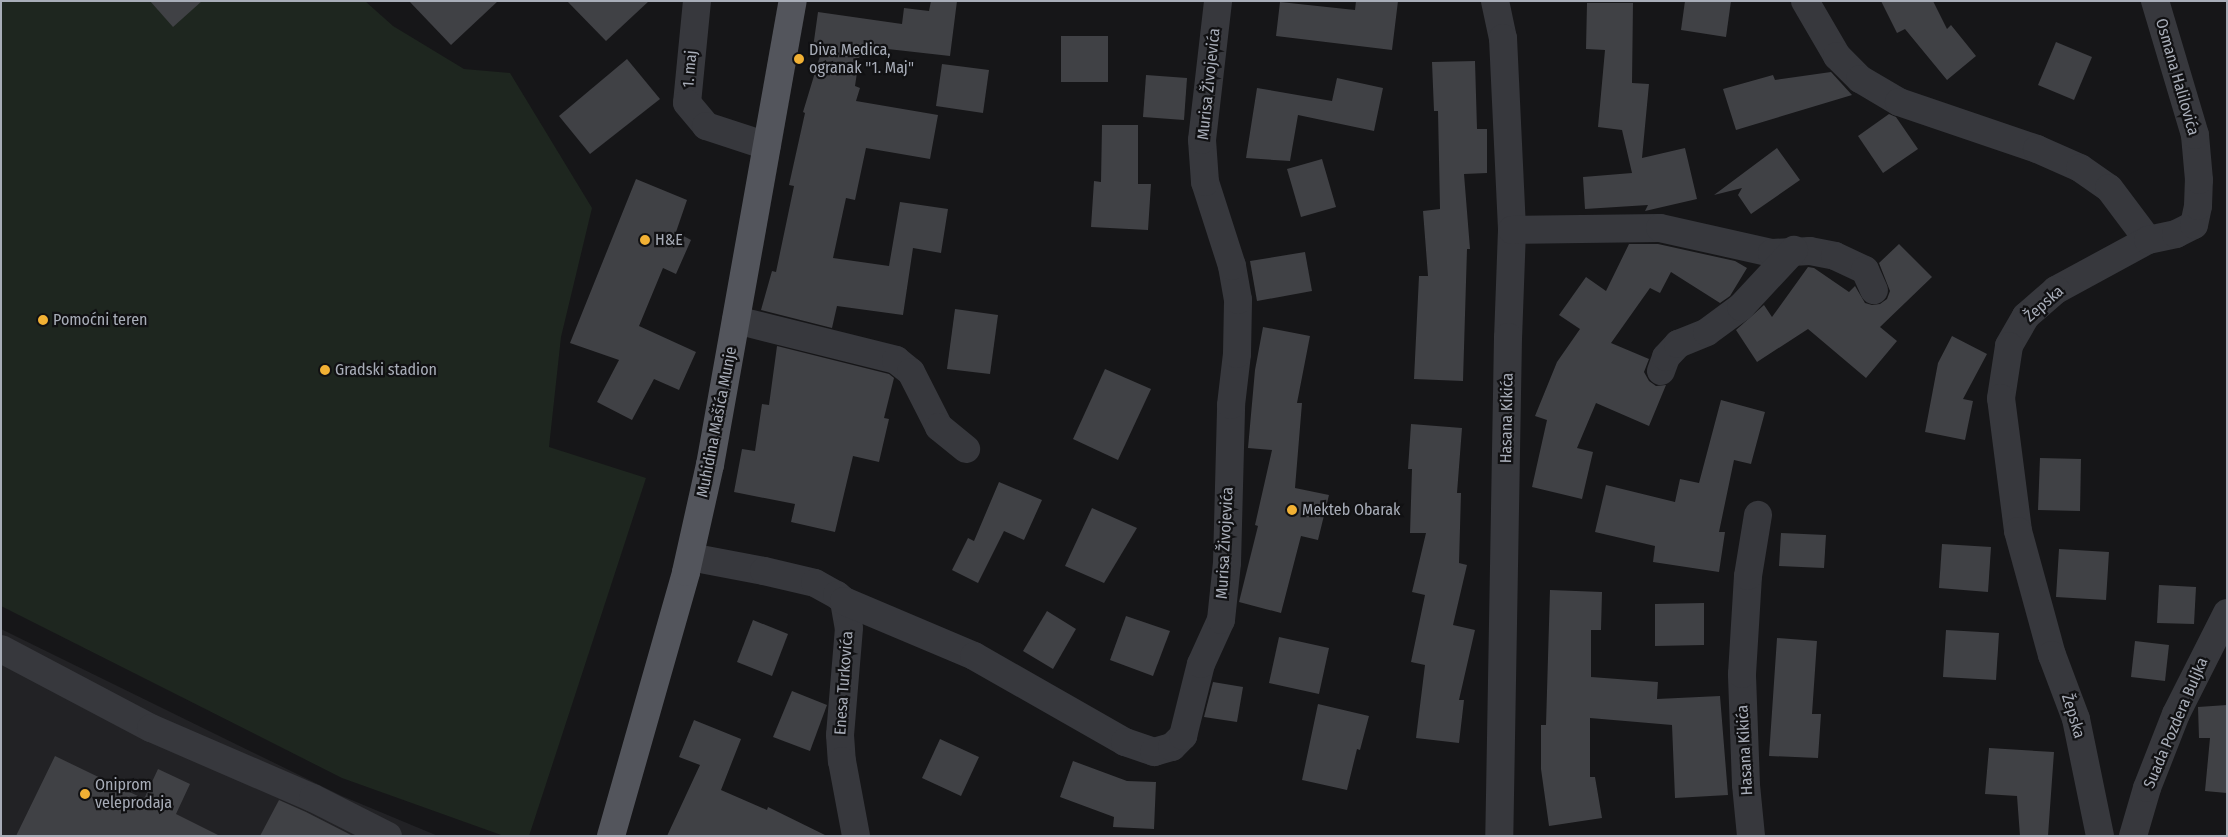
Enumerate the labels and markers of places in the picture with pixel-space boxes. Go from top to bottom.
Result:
place label: Diva Medica, ogranak "1. Maj" [809,40,914,78]
marker: Diva Medica, ogranak "1. Maj" [793,53,805,65]
place label: H&E [655,230,683,250]
marker: H&E [639,234,651,246]
place label: Pomoćni teren [53,310,147,330]
marker: Pomoćni teren [37,314,49,326]
place label: Gradski stadion [335,360,437,380]
marker: Gradski stadion [319,364,331,376]
place label: Mekteb Obarak [1302,500,1401,520]
marker: Mekteb Obarak [1286,504,1298,516]
place label: Oniprom veleprodaja [95,775,172,813]
marker: Oniprom veleprodaja [79,788,91,800]

